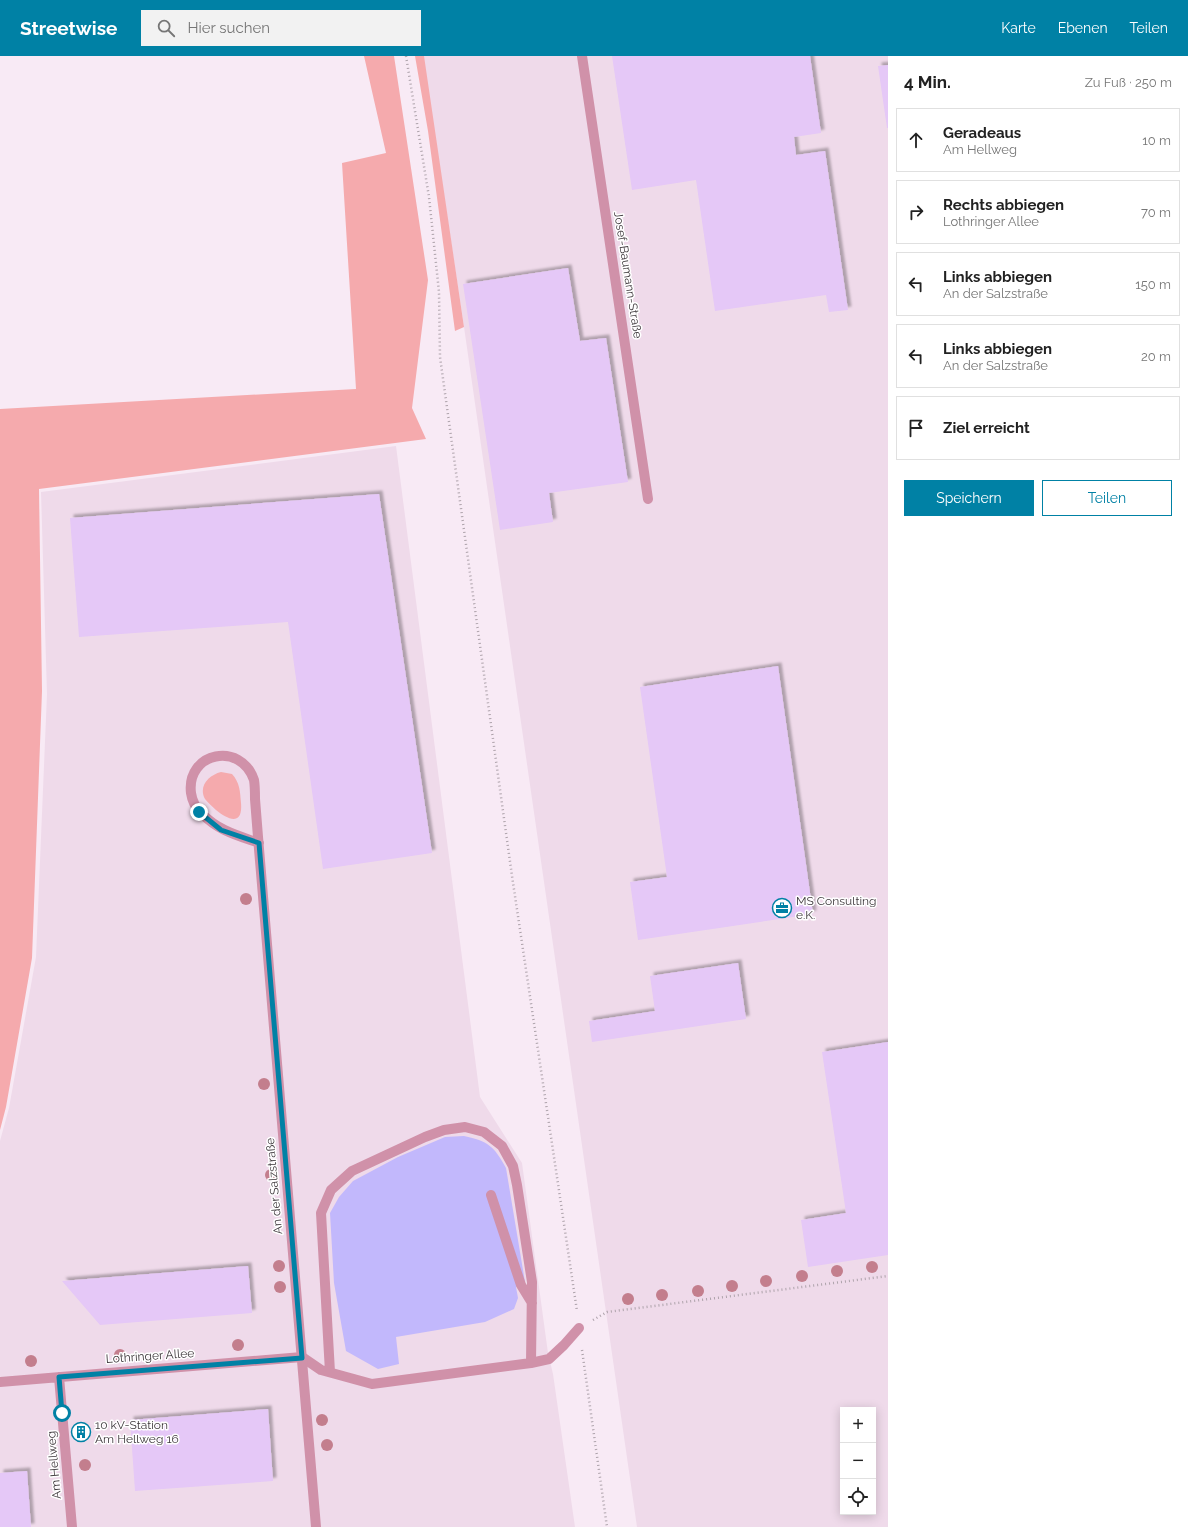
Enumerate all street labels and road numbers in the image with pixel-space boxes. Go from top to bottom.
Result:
street label: Josef-Baumann-Straße [611,211,645,339]
street label: An der Salzstraße [263,1137,285,1235]
street label: Lothringer Allee [105,1346,195,1366]
street label: Am Hellweg [44,1430,64,1500]

